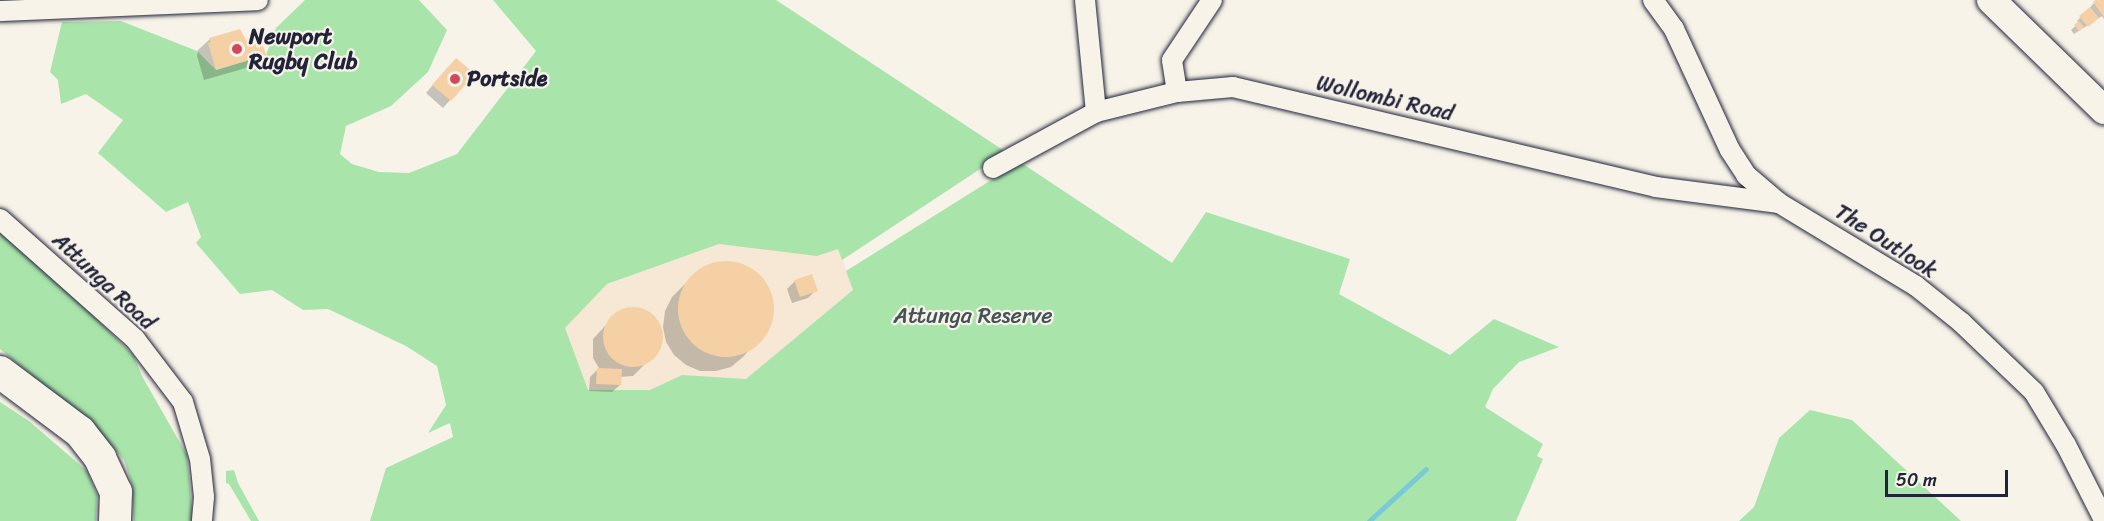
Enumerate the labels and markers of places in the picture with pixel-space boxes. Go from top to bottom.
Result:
place label: Newport Rugby Club [249,23,358,74]
marker: Newport Rugby Club [230,42,244,56]
place label: Portside [467,66,547,92]
marker: Portside [448,72,462,86]

